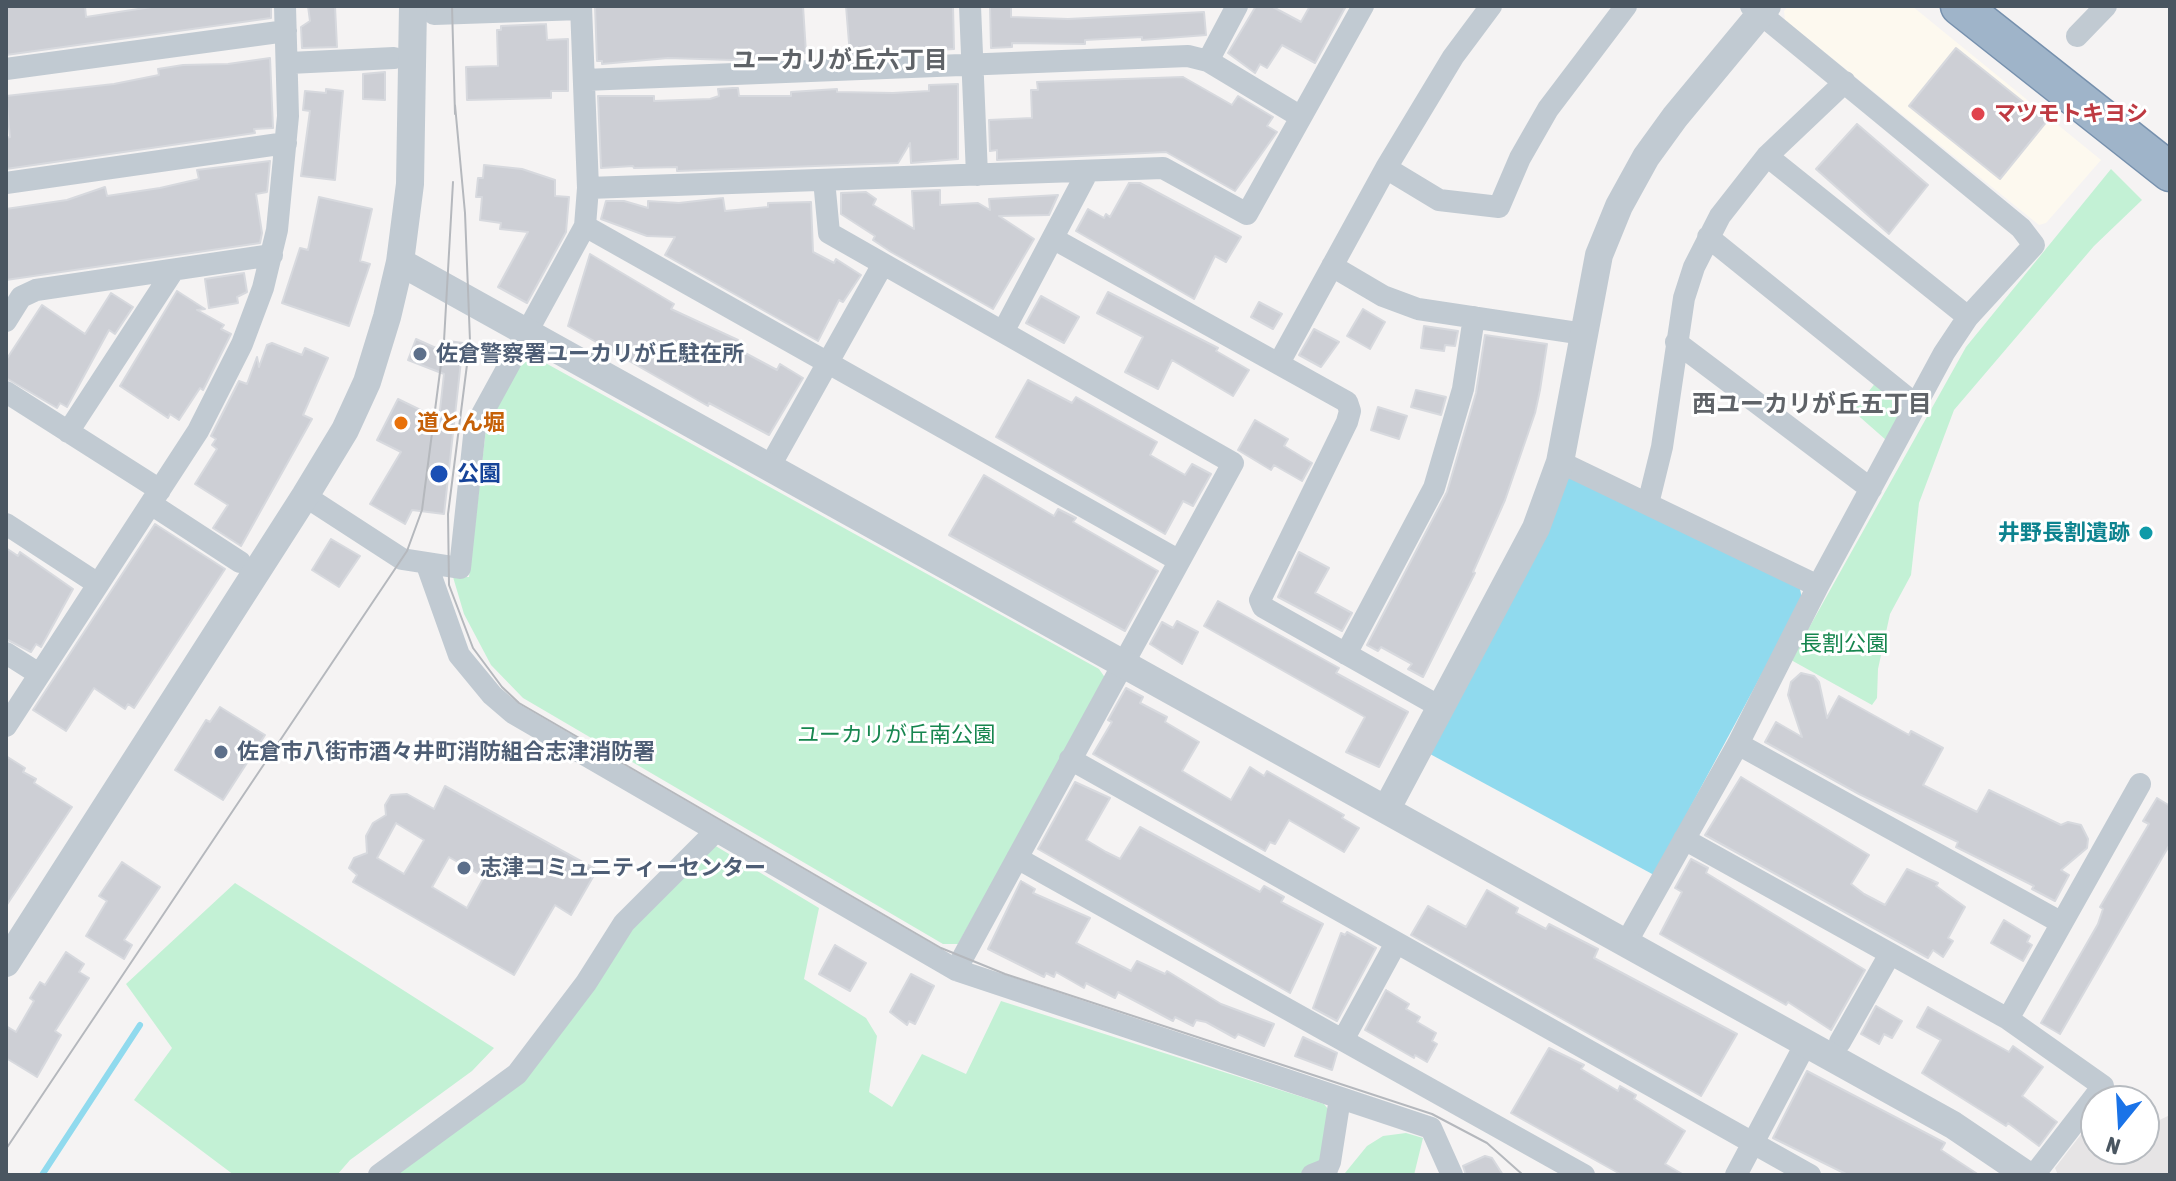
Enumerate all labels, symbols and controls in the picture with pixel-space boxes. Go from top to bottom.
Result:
district label: ユーカリが丘六丁目 [732,46,948,74]
place label: マツモトキヨシ [1994,101,2148,127]
marker: マツモトキヨシ [1969,105,1987,123]
place label: 佐倉警察署ユーカリが丘駐在所 [436,341,744,367]
marker: 佐倉警察署ユーカリが丘駐在所 [411,345,429,363]
district label: 西ユーカリが丘五丁目 [1692,390,1932,418]
place label: 道とん堀 [417,410,505,436]
marker: 道とん堀 [392,414,410,432]
place label: 公園 [457,461,501,487]
marker: 公園 [428,463,450,485]
place label: 井野長割遺跡 [1998,520,2130,546]
marker: 井野長割遺跡 [2137,524,2155,542]
park label: 長割公園 [1800,631,1888,657]
park label: ユーカリが丘南公園 [797,722,995,748]
place label: 佐倉市八街市酒々井町消防組合志津消防署 [237,739,655,765]
marker: 佐倉市八街市酒々井町消防組合志津消防署 [212,743,230,761]
place label: 志津コミュニティーセンター [480,855,766,881]
marker: 志津コミュニティーセンター [455,859,473,877]
north arrow [2080,1085,2160,1165]
text: N [2103,1132,2123,1160]

